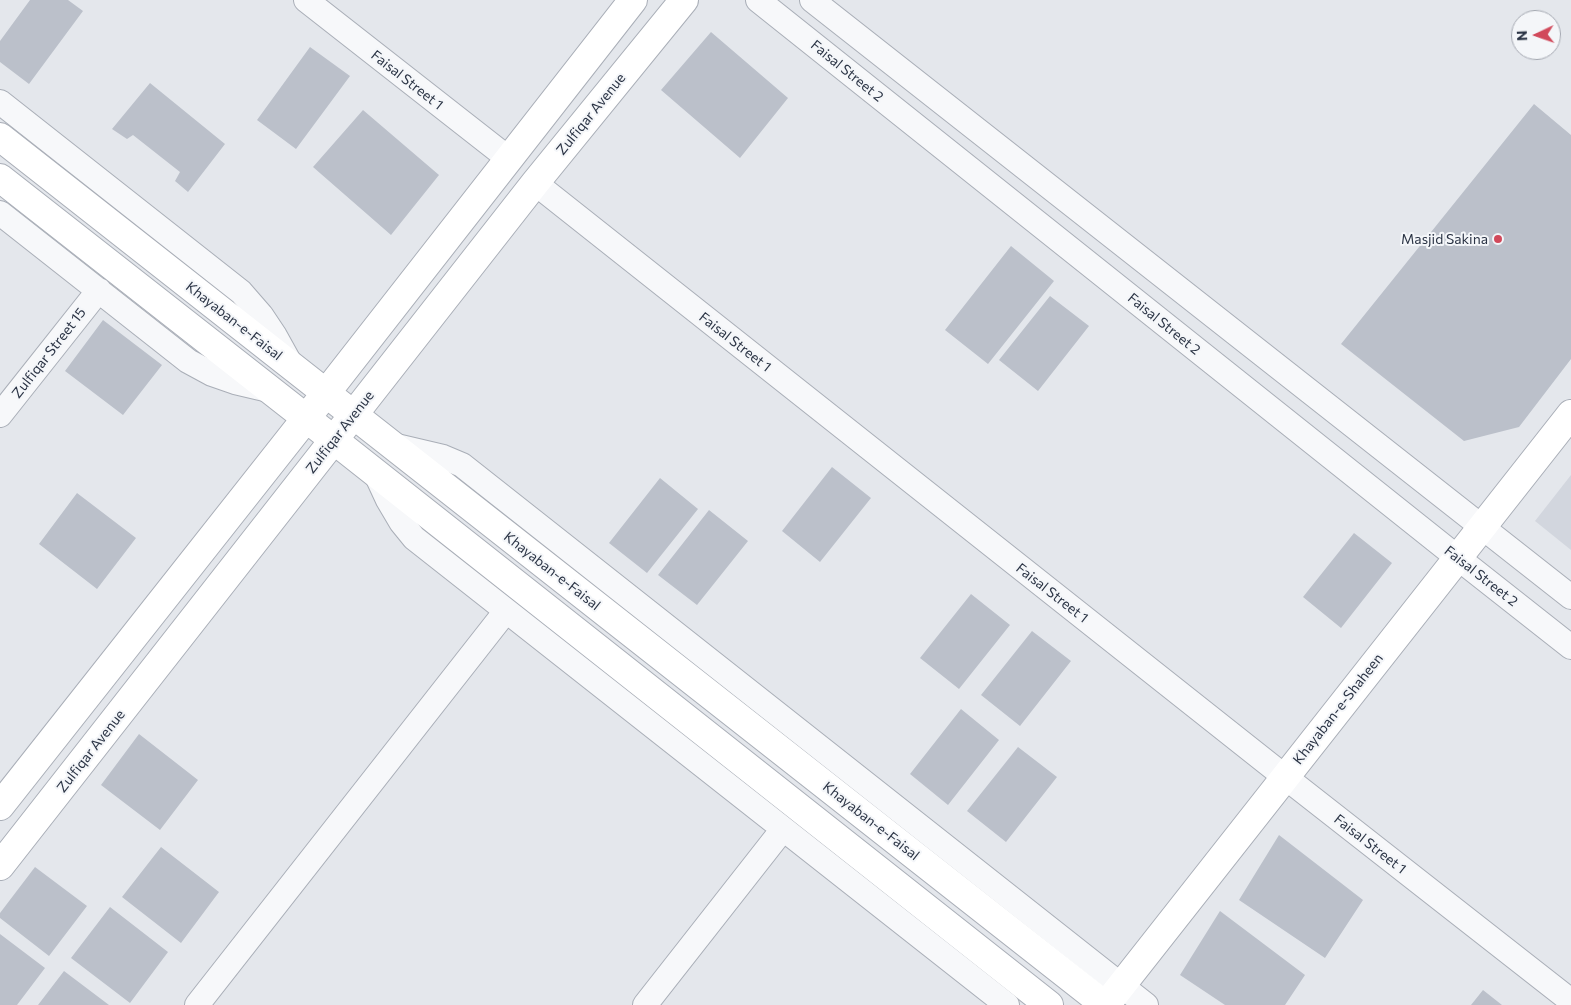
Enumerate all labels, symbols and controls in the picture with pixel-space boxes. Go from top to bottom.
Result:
north arrow [1511,10,1561,60]
text: N [1513,30,1530,41]
street label: Faisal Street 2 [807,37,887,105]
street label: Faisal Street 1 [368,47,446,113]
street label: Zulfiqar Avenue [553,70,629,158]
place label: Masjid Sakina [1401,231,1488,247]
marker: Masjid Sakina [1492,233,1504,245]
street label: Khayaban-e-Faisal [182,278,286,364]
street label: Faisal Street 2 [1124,290,1204,358]
street label: Zulfiqar Street 15 [9,305,89,401]
street label: Faisal Street 1 [696,309,774,375]
street label: Zulfiqar Avenue [302,387,378,477]
street label: Khayaban-e-Faisal [500,528,604,614]
street label: Faisal Street 2 [1441,542,1521,610]
street label: Faisal Street 1 [1013,560,1091,626]
street label: Khayaban-e-Shaheen [1289,650,1387,768]
street label: Zulfiqar Avenue [53,706,129,796]
street label: Khayaban-e-Faisal [819,778,923,864]
street label: Faisal Street 1 [1331,811,1409,877]

